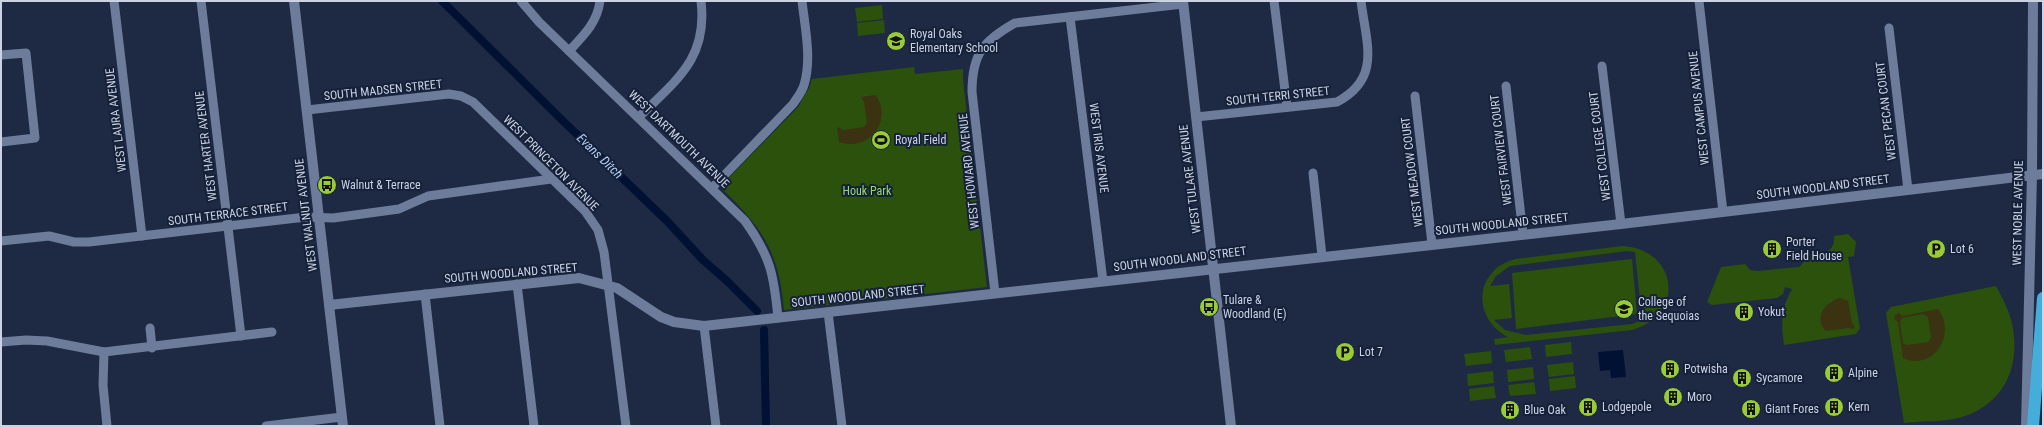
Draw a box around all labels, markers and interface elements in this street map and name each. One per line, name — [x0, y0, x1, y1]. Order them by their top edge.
place label: Royal Oaks Elementary School — [910, 27, 998, 55]
school or university icon: Royal Oaks Elementary School — [885, 30, 907, 52]
street label: WEST CAMPUS AVENUE — [1686, 50, 1712, 166]
street label: WEST PECAN COURT — [1873, 61, 1899, 161]
street label: WEST LAURA AVENUE — [103, 67, 129, 173]
street label: SOUTH MADSEN STREET — [323, 77, 443, 103]
street label: SOUTH TERRI STREET — [1225, 84, 1331, 108]
street label: WEST DARTMOUTH AVENUE — [626, 87, 732, 191]
street label: WEST HARTER AVENUE — [192, 90, 220, 202]
street label: WEST COLLEGE COURT — [1586, 90, 1614, 202]
street label: WEST FAIRVIEW COURT — [1487, 94, 1515, 206]
street label: WEST IRIS AVENUE — [1087, 102, 1111, 194]
street label: WEST PRINCETON AVENUE — [500, 112, 602, 214]
street label: WEST HOWARD AVENUE — [956, 113, 982, 229]
street label: WEST MEADOW COURT — [1398, 116, 1426, 228]
street label: WEST TULARE AVENUE — [1176, 124, 1204, 234]
sports icon: Royal Field — [870, 129, 892, 151]
water label: Evans Ditch — [574, 130, 626, 182]
place label: Royal Field — [895, 133, 946, 147]
street label: WEST WALNUT AVENUE — [292, 158, 320, 272]
street label: WEST NOBLE AVENUE — [2010, 160, 2026, 266]
street label: SOUTH WOODLAND STREET — [1756, 172, 1890, 202]
bus stop icon: Walnut & Terrace — [316, 174, 338, 196]
place label: Walnut & Terrace — [341, 178, 421, 192]
park label: Houk Park — [843, 184, 892, 198]
street label: SOUTH TERRACE STREET — [167, 200, 289, 228]
street label: SOUTH WOODLAND STREET — [1435, 210, 1569, 238]
place label: Porter Field House — [1786, 235, 1842, 263]
building icon: Porter Field House — [1761, 238, 1783, 260]
parking icon: Lot 6 — [1925, 238, 1947, 260]
place label: Lot 6 — [1950, 242, 1974, 256]
street label: SOUTH WOODLAND STREET — [1113, 244, 1247, 274]
street label: SOUTH WOODLAND STREET — [444, 260, 578, 286]
street label: SOUTH WOODLAND STREET — [791, 282, 925, 310]
place label: Tulare & Woodland (E) — [1223, 293, 1287, 321]
place label: College of the Sequoias — [1638, 295, 1699, 323]
bus stop icon: Tulare & Woodland (E) — [1198, 296, 1220, 318]
school or university icon: College of the Sequoias — [1613, 298, 1635, 320]
building icon: Yokut — [1733, 301, 1755, 323]
place label: Yokut — [1758, 305, 1785, 319]
parking icon: Lot 7 — [1334, 341, 1356, 363]
place label: Lot 7 — [1359, 345, 1383, 359]
building icon: Potwisha — [1659, 358, 1681, 380]
place label: Potwisha — [1684, 362, 1728, 376]
building icon: Alpine — [1823, 362, 1845, 384]
place label: Alpine — [1848, 366, 1878, 380]
building icon: Sycamore — [1731, 367, 1753, 389]
place label: Sycamore — [1756, 371, 1803, 385]
building icon: Moro — [1662, 386, 1684, 408]
place label: Moro — [1687, 390, 1712, 404]
building icon: Lodgepole — [1577, 396, 1599, 418]
building icon: Kern — [1823, 396, 1845, 418]
building icon: Giant Fores — [1740, 398, 1762, 420]
building icon: Blue Oak — [1499, 399, 1521, 421]
place label: Lodgepole — [1602, 400, 1652, 414]
place label: Kern — [1848, 400, 1870, 414]
place label: Giant Fores — [1765, 402, 1819, 416]
place label: Blue Oak — [1524, 403, 1566, 417]

